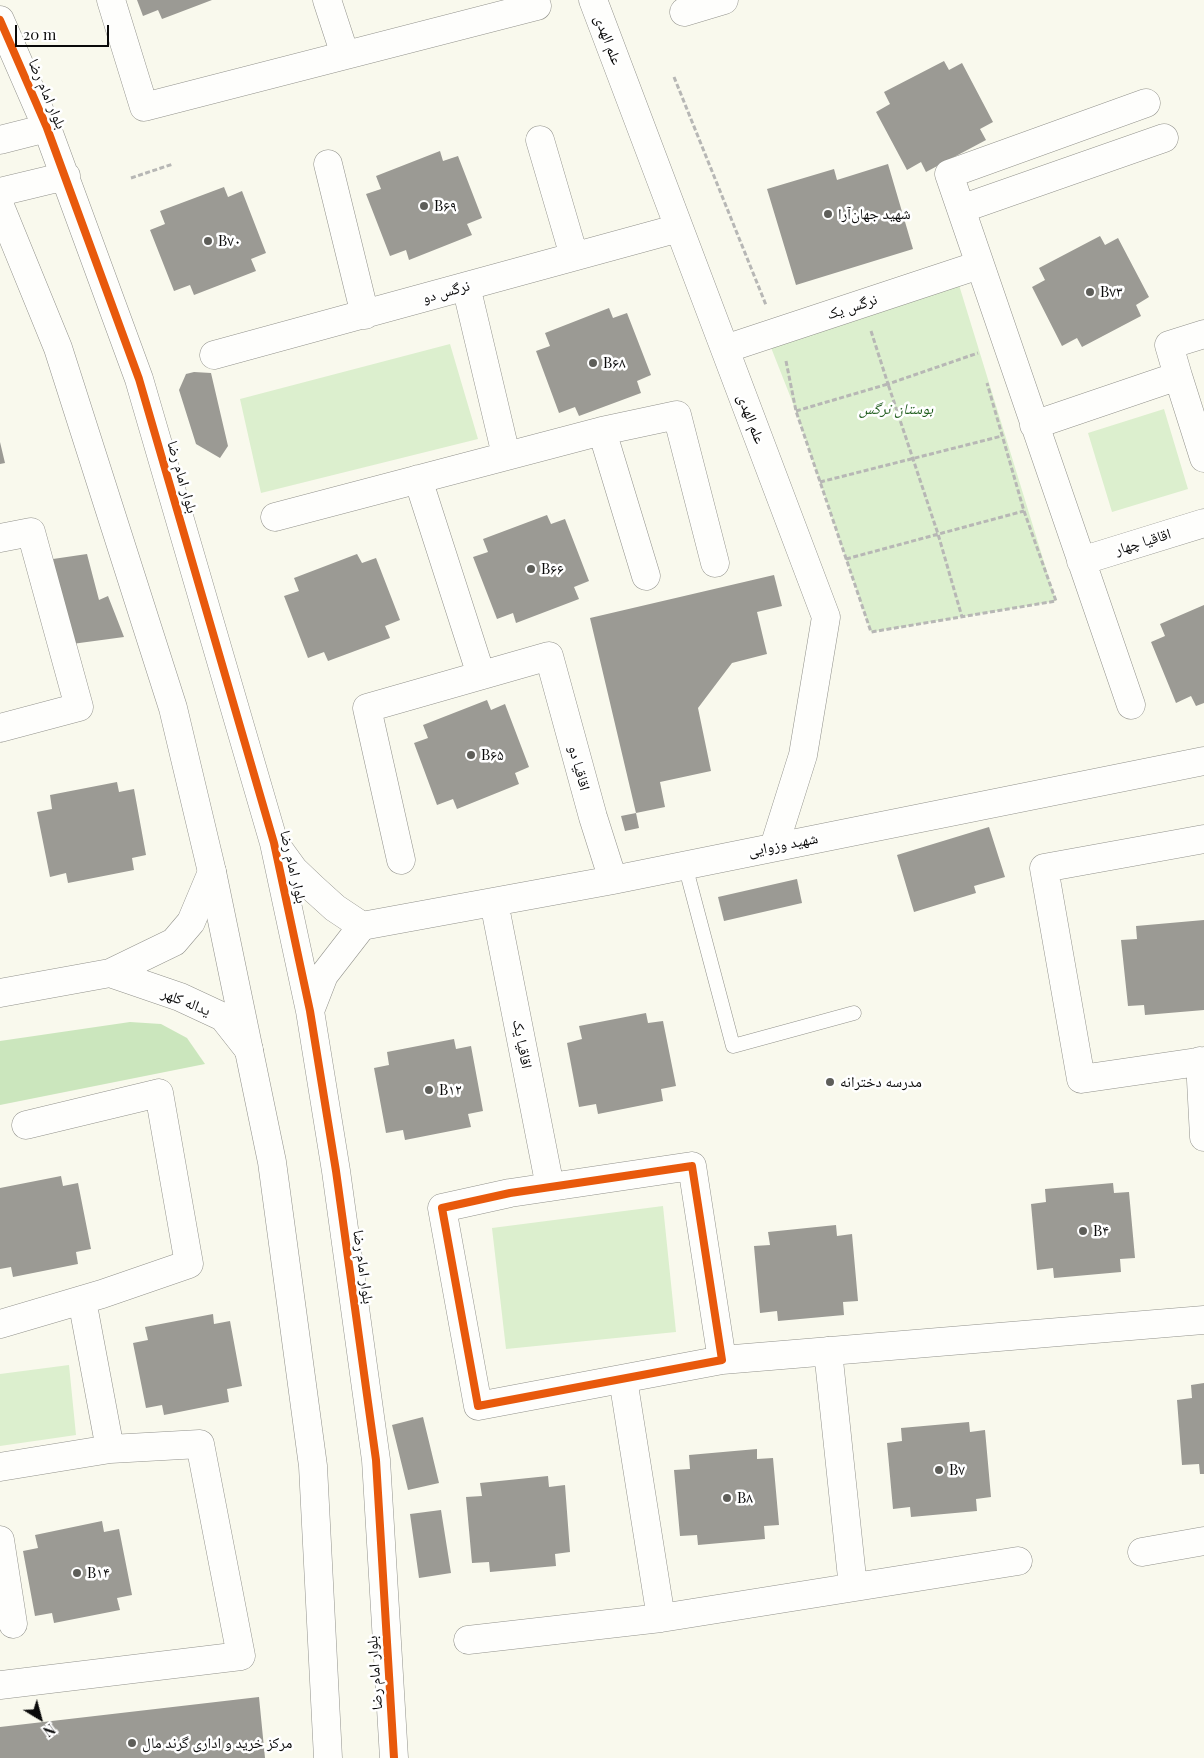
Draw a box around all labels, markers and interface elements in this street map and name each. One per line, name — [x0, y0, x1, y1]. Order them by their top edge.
street label: علم الهدی — [590, 13, 626, 67]
scale bar — [18, 15, 111, 47]
text: 20 m — [23, 24, 56, 44]
street label: بلوار امام رضا — [24, 56, 70, 132]
place label: B۶۹ — [434, 197, 457, 215]
marker: B۶۹ — [418, 200, 430, 212]
place label: شهید جهان‌آرا — [838, 205, 911, 223]
marker: شهید جهان‌آرا — [822, 208, 834, 220]
place label: B۷۰ — [218, 232, 241, 250]
marker: B۷۰ — [202, 235, 214, 247]
street label: نرگس دو — [420, 277, 472, 307]
place label: B۷۳ — [1100, 283, 1123, 301]
marker: B۷۳ — [1084, 286, 1096, 298]
street label: نرگس یک — [824, 290, 880, 324]
place label: B۶۸ — [603, 354, 626, 372]
marker: B۶۸ — [587, 357, 599, 369]
street label: علم الهدی — [733, 392, 769, 446]
park label: بوستان نرگس — [859, 400, 933, 418]
street label: بلوار امام رضا — [163, 439, 201, 515]
street label: اقاقیا چهار — [1113, 525, 1173, 559]
place label: B۶۶ — [541, 560, 564, 578]
marker: B۶۶ — [525, 563, 537, 575]
street label: اقاقیا دو — [564, 743, 594, 793]
place label: B۶۵ — [481, 746, 504, 764]
marker: B۶۵ — [465, 749, 477, 761]
street label: بلوار امام رضا — [276, 829, 310, 905]
street label: شهید وزوایی — [747, 829, 819, 861]
street label: یداله کلهر — [159, 984, 213, 1020]
street label: اقاقیا یک — [508, 1018, 536, 1070]
place label: مدرسه دخترانه — [840, 1073, 922, 1091]
marker: مدرسه دخترانه — [824, 1076, 836, 1088]
place label: B۱۲ — [439, 1081, 462, 1099]
marker: B۱۲ — [423, 1084, 435, 1096]
place label: B۴ — [1093, 1222, 1109, 1240]
marker: B۴ — [1077, 1225, 1089, 1237]
street label: بلوار امام رضا — [349, 1229, 377, 1305]
place label: B۷ — [949, 1461, 965, 1479]
marker: B۷ — [933, 1464, 945, 1476]
place label: B۸ — [737, 1489, 753, 1507]
marker: B۸ — [721, 1492, 733, 1504]
place label: B۱۴ — [87, 1564, 110, 1582]
marker: B۱۴ — [71, 1567, 83, 1579]
street label: بلوار امام رضا — [363, 1635, 387, 1711]
north arrow — [15, 1693, 65, 1743]
text: N — [40, 1720, 59, 1741]
place label: مرکز خرید و اداری گرند مال — [142, 1734, 292, 1752]
marker: مرکز خرید و اداری گرند مال — [126, 1737, 138, 1749]

